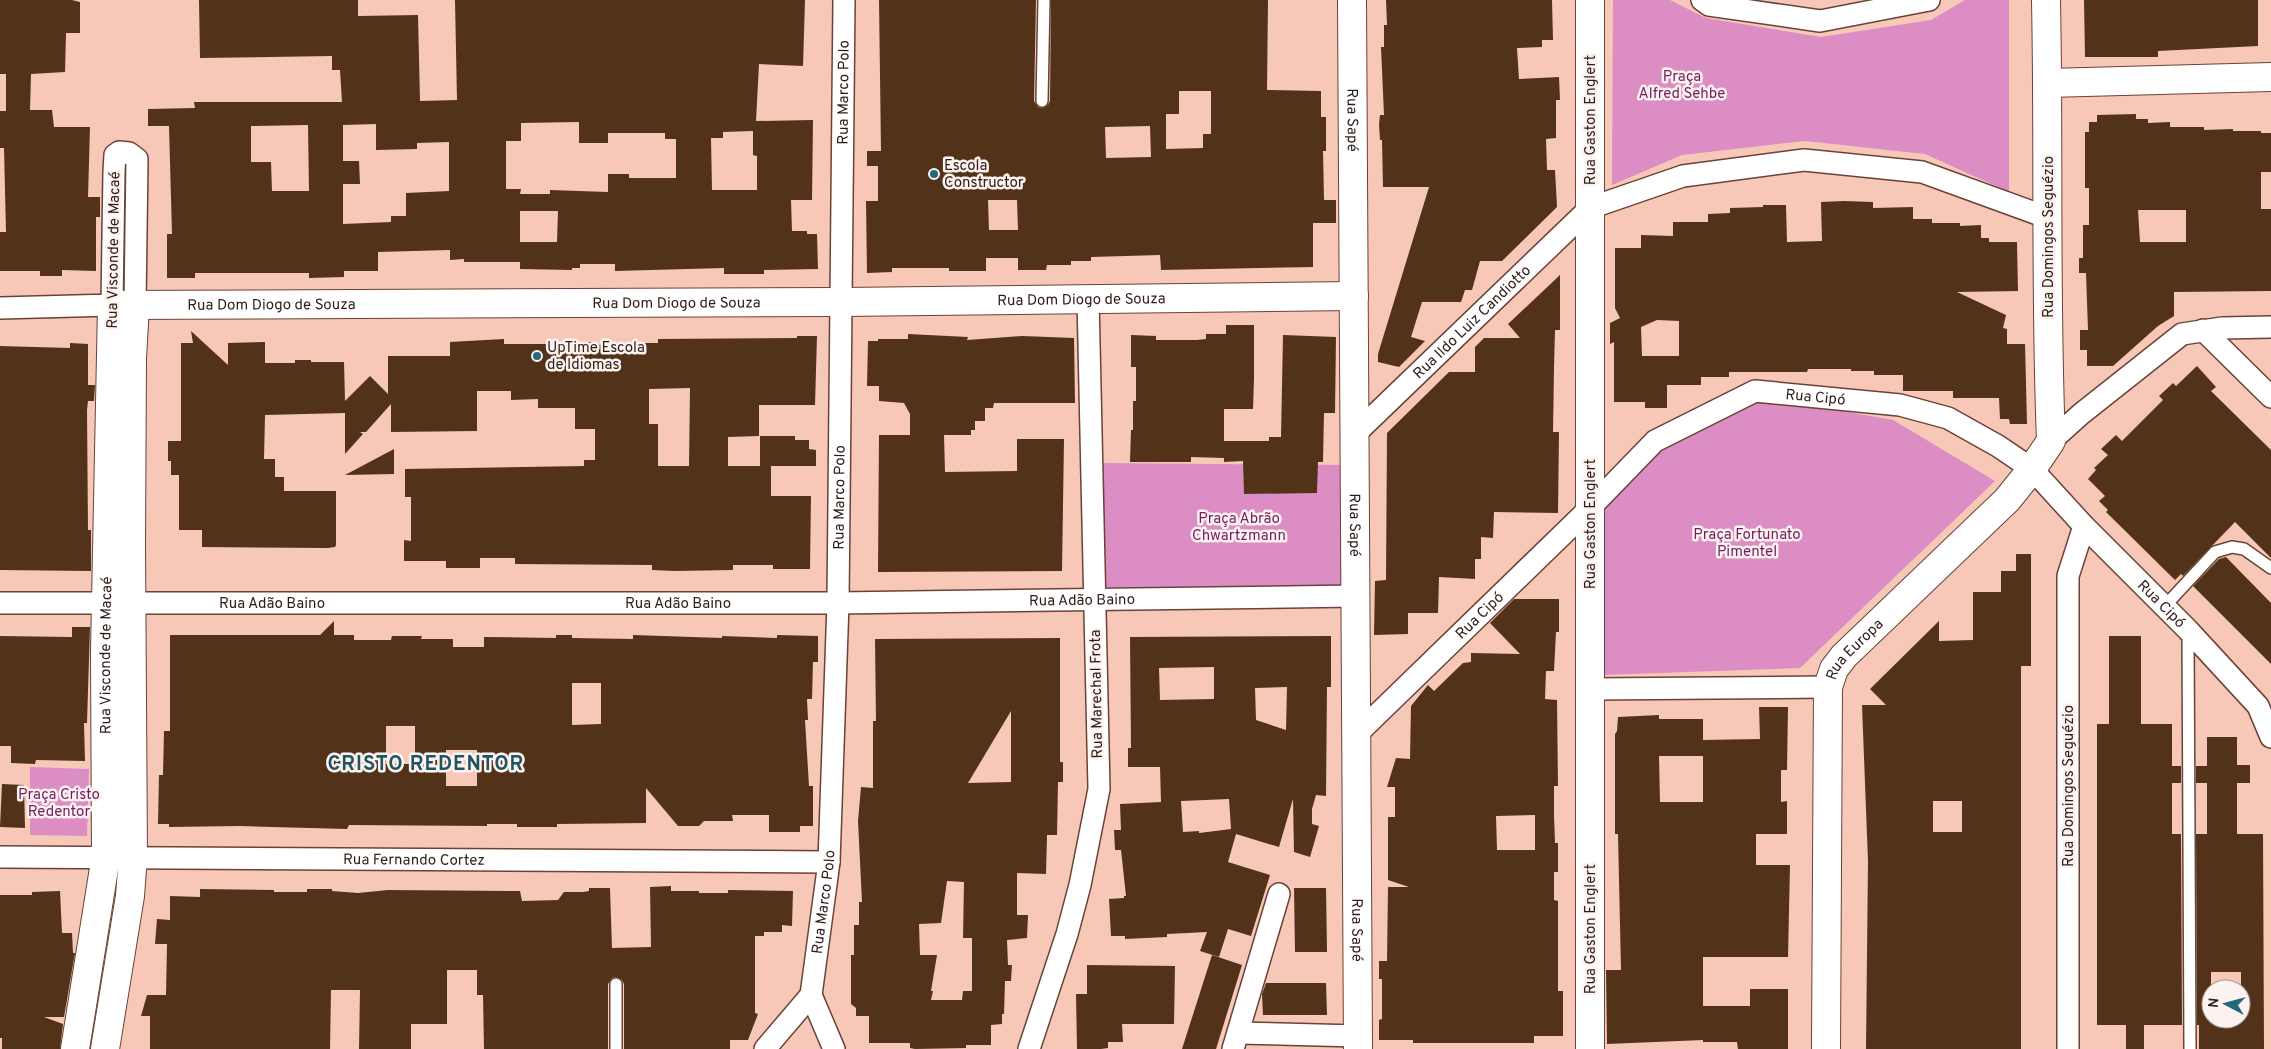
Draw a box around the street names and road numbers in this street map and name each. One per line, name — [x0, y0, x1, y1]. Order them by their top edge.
street label: Rua Marco Polo — [835, 40, 855, 145]
street label: Rua Gaston Englert — [1582, 55, 1601, 185]
street label: Rua Sapé — [1342, 88, 1361, 152]
street label: Rua Domingos Seguézio — [2040, 156, 2059, 318]
street label: Rua Visconde de Macaé — [104, 171, 125, 329]
street label: Rua Ildo Luiz Candiotto — [1410, 262, 1536, 384]
street label: Rua Dom Diogo de Souza — [997, 290, 1166, 311]
street label: Rua Dom Diogo de Souza — [592, 294, 761, 314]
street label: Rua Dom Diogo de Souza — [187, 296, 356, 316]
street label: Rua Cipó — [1784, 386, 1846, 411]
street label: Rua Marco Polo — [831, 445, 851, 550]
street label: Rua Gaston Englert — [1582, 459, 1601, 589]
street label: Rua Sapé — [1344, 493, 1363, 557]
street label: Rua Visconde de Macaé — [97, 577, 118, 734]
street label: Rua Cipó — [2133, 577, 2189, 633]
street label: Rua Cipó — [1452, 588, 1509, 644]
street label: Rua Adão Baino — [1029, 591, 1135, 611]
street label: Rua Adão Baino — [219, 595, 325, 614]
street label: Rua Adão Baino — [625, 595, 731, 614]
street label: Rua Europa — [1823, 615, 1888, 683]
street label: Rua Marechal Frota — [1087, 629, 1108, 759]
street label: Rua Domingos Seguézio — [2060, 705, 2079, 867]
street label: Rua Marco Polo — [809, 850, 840, 955]
street label: Rua Fernando Cortez — [343, 851, 485, 871]
street label: Rua Gaston Englert — [1582, 864, 1601, 994]
street label: Rua Sapé — [1346, 898, 1366, 962]

